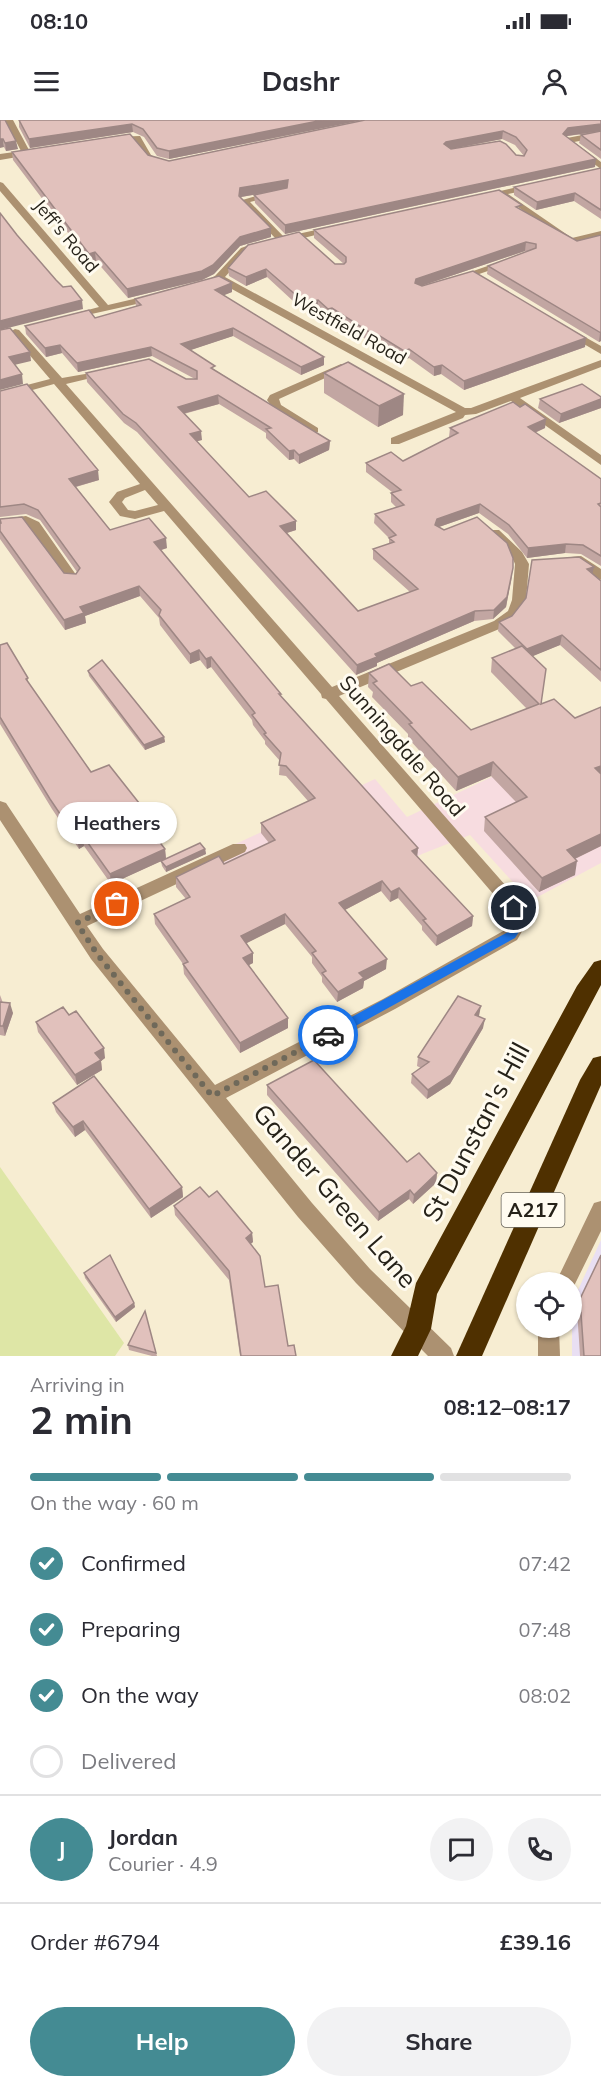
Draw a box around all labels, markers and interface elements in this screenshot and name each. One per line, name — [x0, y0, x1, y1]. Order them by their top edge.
text: 08:10 — [30, 7, 88, 35]
text: Dashr — [262, 64, 339, 98]
icon: menu — [30, 65, 63, 98]
icon: person — [538, 65, 571, 98]
street label: Jeff's Road — [29, 194, 104, 277]
street label: Westfield Road — [288, 287, 411, 370]
street label: Sunningdale Road — [334, 670, 471, 821]
callout: Heathers — [57, 802, 177, 844]
text: Heathers — [73, 810, 161, 835]
pin — [91, 878, 142, 929]
pin — [488, 882, 539, 933]
icon: bag — [100, 887, 133, 920]
icon: home — [497, 891, 530, 924]
courier — [298, 1005, 358, 1065]
icon: car — [312, 1019, 345, 1052]
street label: St Dunstan's Hill — [414, 1036, 537, 1227]
street label: Gander Green Lane — [246, 1097, 424, 1295]
road number: A217 — [502, 1193, 564, 1227]
map controls — [516, 1272, 582, 1338]
button: locate — [516, 1272, 582, 1338]
text: Arriving in — [30, 1372, 125, 1397]
text: 08:12–08:17 — [443, 1393, 571, 1421]
text: 2 min — [30, 1395, 133, 1444]
text: On the way · 60 m — [30, 1490, 199, 1515]
icon: check — [30, 1547, 63, 1580]
text: Confirmed — [81, 1549, 186, 1577]
text: 07:42 — [518, 1551, 571, 1576]
icon: check — [30, 1613, 63, 1646]
text: Preparing — [81, 1615, 181, 1643]
text: 07:48 — [518, 1617, 571, 1642]
icon: check — [30, 1679, 63, 1712]
text: On the way — [81, 1681, 199, 1709]
text: 08:02 — [518, 1683, 571, 1708]
text: Delivered — [81, 1747, 176, 1775]
button: chat — [430, 1818, 493, 1881]
button: phone — [508, 1818, 571, 1881]
text: Jordan — [108, 1823, 178, 1851]
text: J — [58, 1835, 65, 1863]
text: Courier · 4.9 — [108, 1851, 218, 1876]
text: Order #6794 — [30, 1928, 160, 1956]
text: £39.16 — [500, 1928, 571, 1956]
button: Help — [30, 2007, 295, 2076]
button: Share — [307, 2007, 571, 2076]

